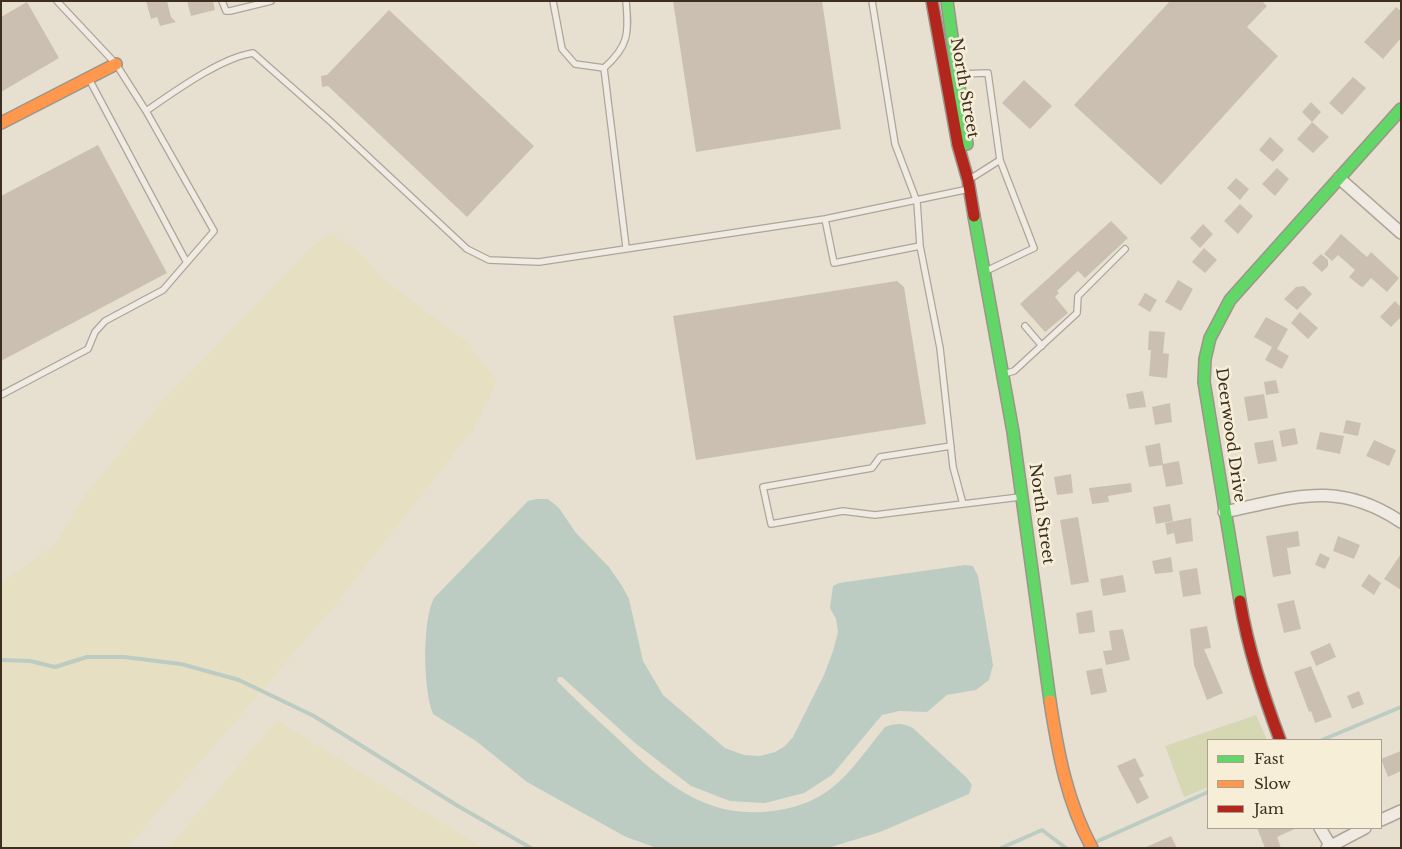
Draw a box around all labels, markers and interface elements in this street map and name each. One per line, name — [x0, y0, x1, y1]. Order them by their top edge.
street label: North Street — [946, 36, 982, 140]
street label: Deerwood Drive — [1211, 367, 1249, 503]
street label: North Street — [1024, 462, 1058, 566]
legend — [1207, 739, 1382, 829]
text: Fast — [1254, 749, 1284, 768]
text: Slow — [1254, 774, 1291, 793]
text: Jam — [1254, 799, 1284, 818]

